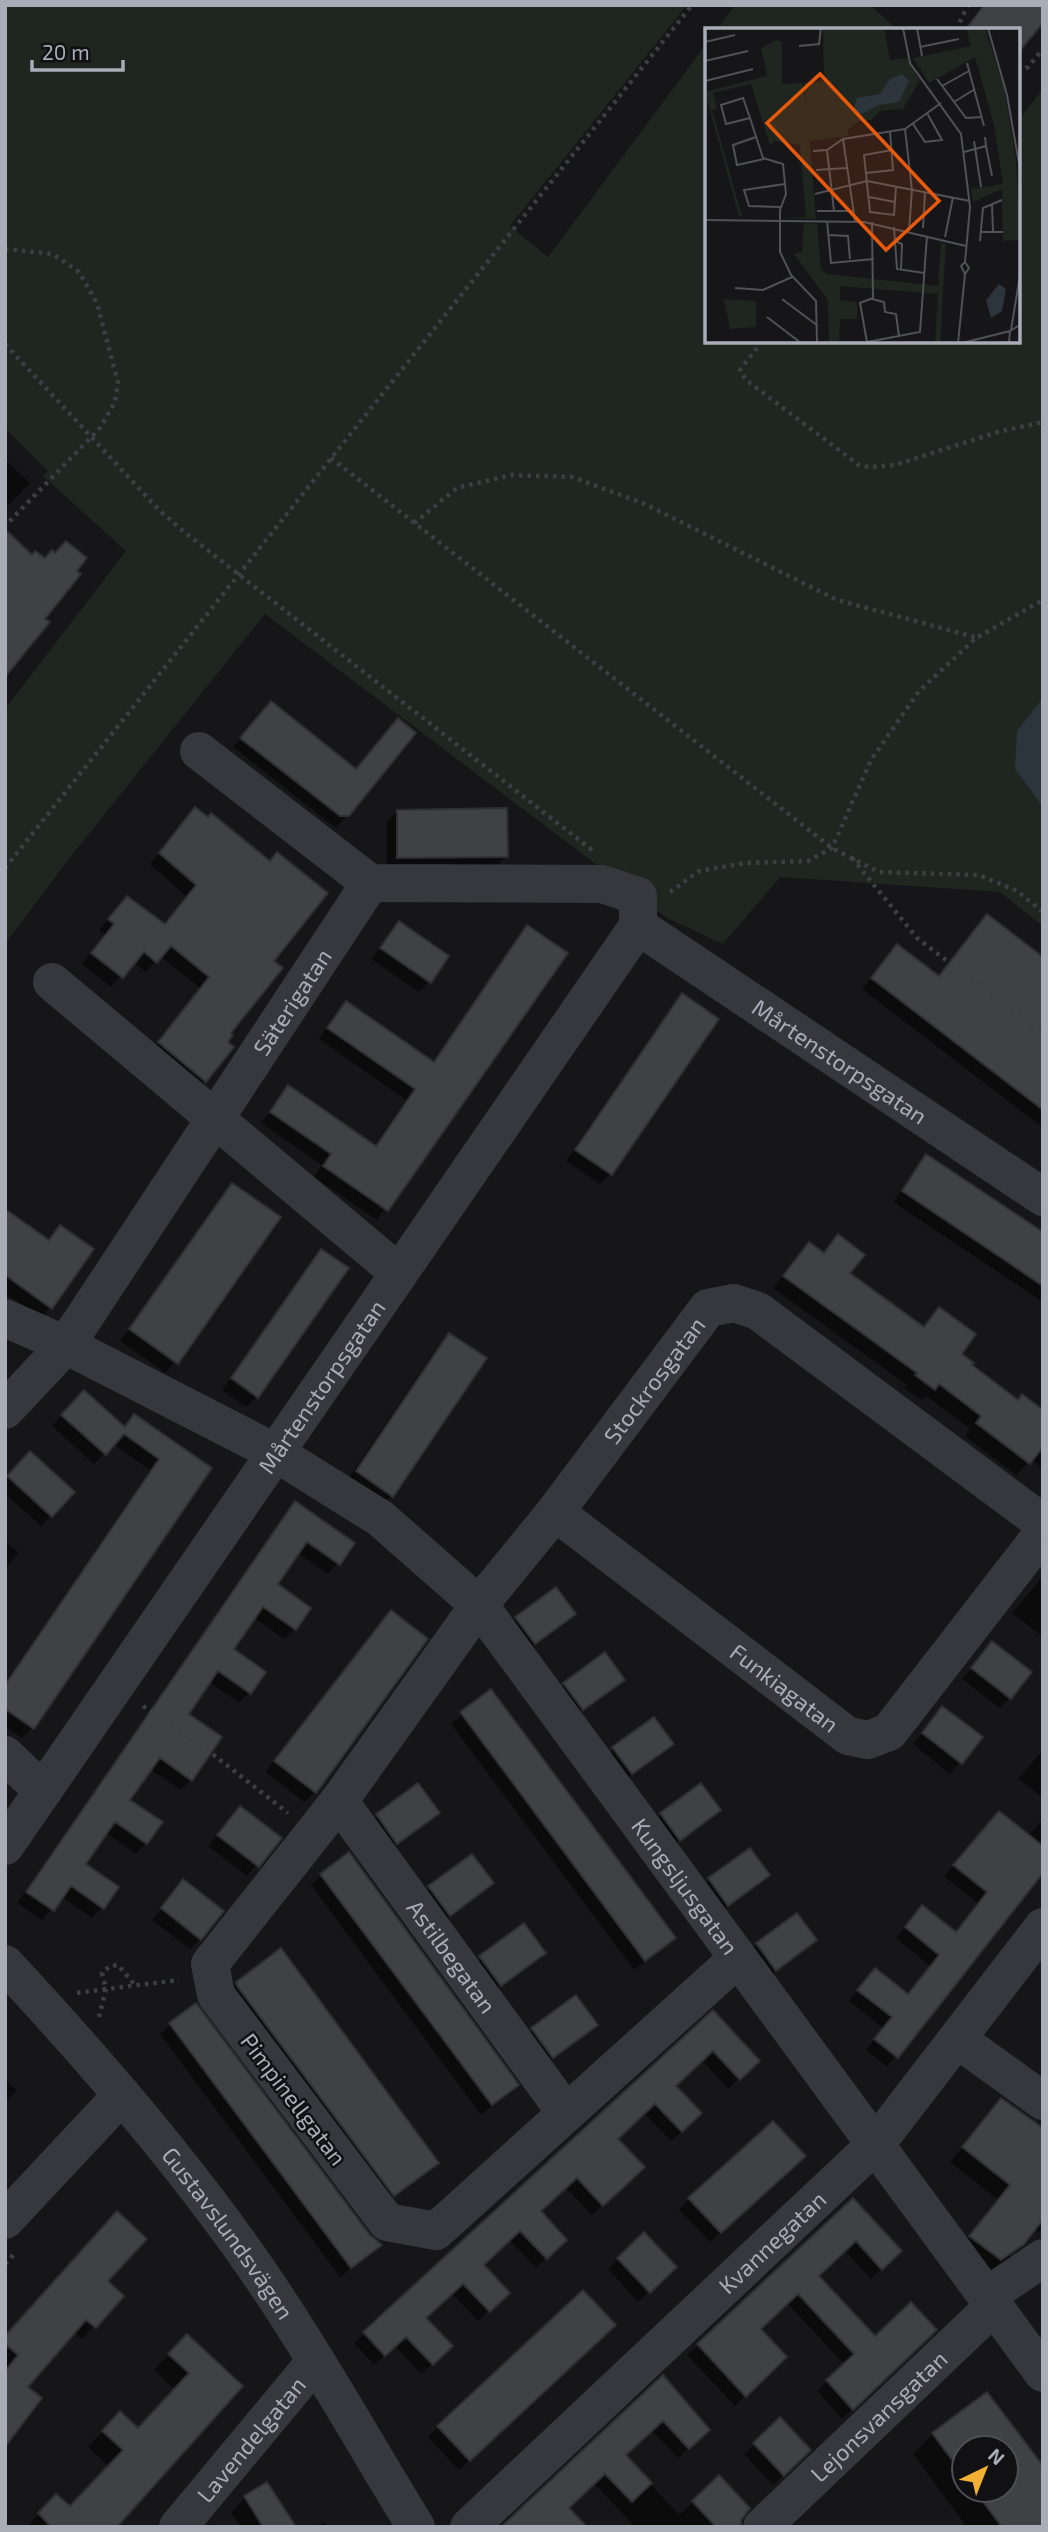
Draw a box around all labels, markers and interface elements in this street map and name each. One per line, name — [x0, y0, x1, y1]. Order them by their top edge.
scale bar — [32, 28, 122, 72]
inset map — [705, 28, 1020, 343]
text: 20 m — [42, 39, 90, 64]
street label: Säterigatan — [247, 943, 337, 1060]
street label: Mårtenstorpsgatan — [747, 993, 933, 1130]
street label: Mårtenstorpsgatan — [252, 1294, 391, 1478]
street label: Stockrosgatan — [597, 1311, 711, 1449]
street label: Funkiagatan — [725, 1637, 844, 1738]
street label: Kungsljusgatan — [626, 1812, 745, 1960]
street label: Astilbegatan — [402, 1894, 502, 2018]
street label: Pimpinellgatan — [235, 2028, 353, 2170]
street label: Gustavslundsvägen — [157, 2141, 300, 2324]
street label: Kvannegatan — [712, 2185, 831, 2299]
street label: Lejonsvansgatan — [805, 2344, 953, 2487]
street label: Lavendelgatan — [191, 2371, 311, 2508]
north arrow — [950, 2434, 1020, 2504]
text: N — [984, 2443, 1010, 2469]

